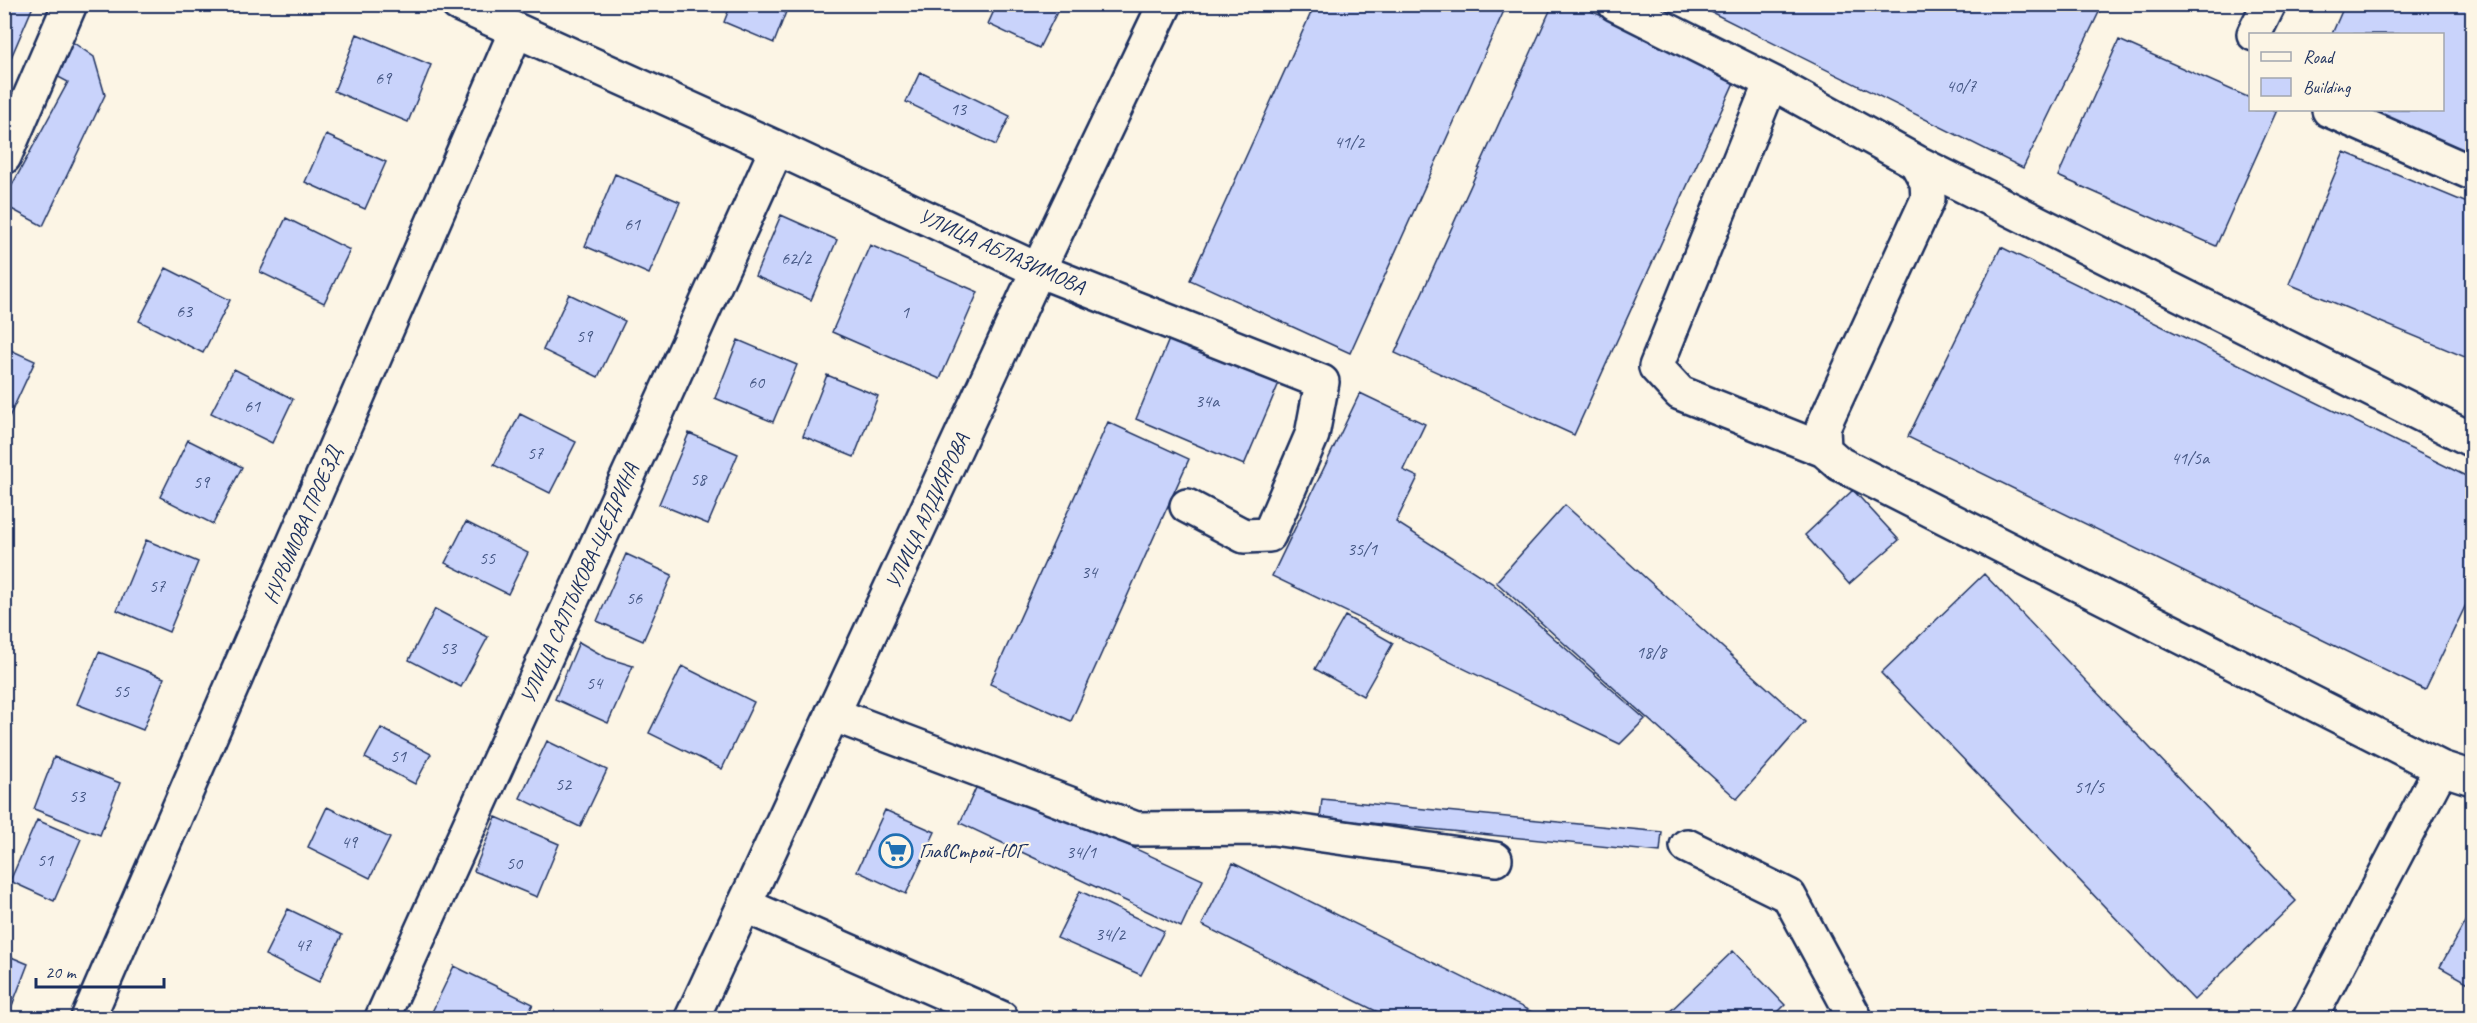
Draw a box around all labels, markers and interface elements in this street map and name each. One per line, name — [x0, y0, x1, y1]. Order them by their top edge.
legend — [2249, 33, 2444, 111]
text: Road — [2303, 46, 2336, 68]
house number: 69 — [375, 67, 393, 89]
house number: 40/7 — [1946, 75, 1977, 97]
text: Building — [2303, 76, 2352, 98]
house number: 13 — [950, 98, 968, 120]
house number: 41/2 — [1334, 131, 1366, 153]
street label: УЛИЦА АБЛАЗИМОВА — [915, 203, 1090, 300]
house number: 61 — [624, 213, 641, 235]
house number: 62/2 — [781, 247, 813, 269]
house number: 63 — [176, 300, 194, 322]
house number: 1 — [901, 301, 910, 323]
house number: 59 — [576, 325, 594, 347]
house number: 60 — [748, 371, 766, 393]
house number: 34а — [1195, 390, 1220, 412]
house number: 61 — [244, 395, 261, 417]
street label: УЛИЦА АЛДИЯРОВА — [880, 429, 975, 593]
street label: НУРЫМОВА ПРОЕЗД — [257, 441, 347, 608]
house number: 57 — [527, 442, 544, 464]
house number: 41/5а — [2171, 447, 2210, 469]
street label: УЛИЦА САЛТЫКОВА-ЩЕДРИНА — [514, 458, 644, 707]
house number: 58 — [690, 468, 708, 490]
house number: 59 — [193, 471, 211, 493]
house number: 35/1 — [1347, 538, 1378, 560]
house number: 55 — [479, 547, 496, 569]
house number: 34 — [1081, 561, 1099, 583]
house number: 57 — [149, 575, 166, 597]
house number: 56 — [626, 587, 643, 609]
house number: 53 — [440, 637, 458, 659]
house number: 18/8 — [1636, 641, 1668, 663]
house number: 54 — [586, 672, 604, 694]
house number: 55 — [113, 680, 130, 702]
house number: 51 — [390, 745, 407, 767]
house number: 52 — [555, 773, 573, 795]
house number: 51/5 — [2074, 776, 2105, 798]
house number: 53 — [69, 785, 87, 807]
house number: 49 — [341, 831, 359, 853]
supermarket icon: ГлавСтрой-ЮГ — [878, 833, 914, 869]
place label: ГлавСтрой-ЮГ — [919, 838, 1029, 864]
house number: 34/1 — [1066, 841, 1097, 863]
house number: 51 — [37, 849, 54, 871]
house number: 50 — [506, 852, 524, 874]
house number: 34/2 — [1095, 923, 1127, 945]
house number: 47 — [295, 934, 312, 956]
scale bar — [36, 951, 164, 989]
text: 20 m — [45, 961, 78, 983]

